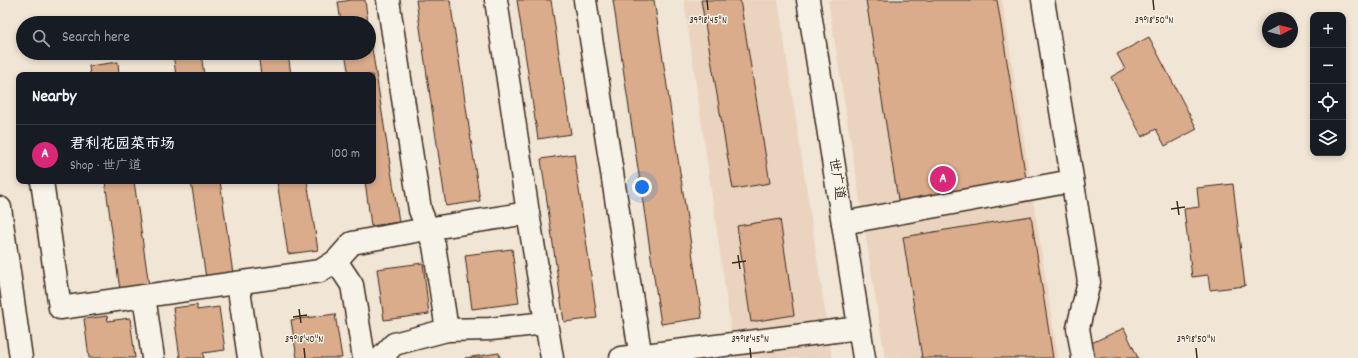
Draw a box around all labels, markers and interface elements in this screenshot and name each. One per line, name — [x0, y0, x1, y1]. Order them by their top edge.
north arrow — [1262, 12, 1298, 48]
map controls — [1310, 12, 1346, 156]
button: + — [1310, 12, 1346, 48]
text: 39°18'45"N — [689, 14, 727, 28]
text: 39°18'50"N — [1135, 14, 1174, 28]
search box — [16, 16, 376, 60]
icon: search — [30, 27, 52, 49]
text: Search here — [62, 27, 130, 49]
button: − — [1310, 48, 1346, 84]
button: locate — [1310, 84, 1346, 120]
text: Nearby — [32, 86, 76, 110]
button: layers — [1310, 120, 1346, 156]
text: 君利花园菜市场 — [70, 134, 175, 156]
text: A — [41, 145, 49, 164]
text: 100 m — [331, 145, 360, 164]
text: Shop · 世广道 — [70, 157, 141, 176]
street label: 世广道 — [823, 157, 849, 201]
pin: A — [930, 164, 956, 194]
your location — [632, 177, 652, 197]
text: 39°18'40"N — [285, 333, 323, 347]
text: 39°18'45"N — [731, 333, 769, 347]
text: 39°18'50"N — [1177, 333, 1216, 347]

